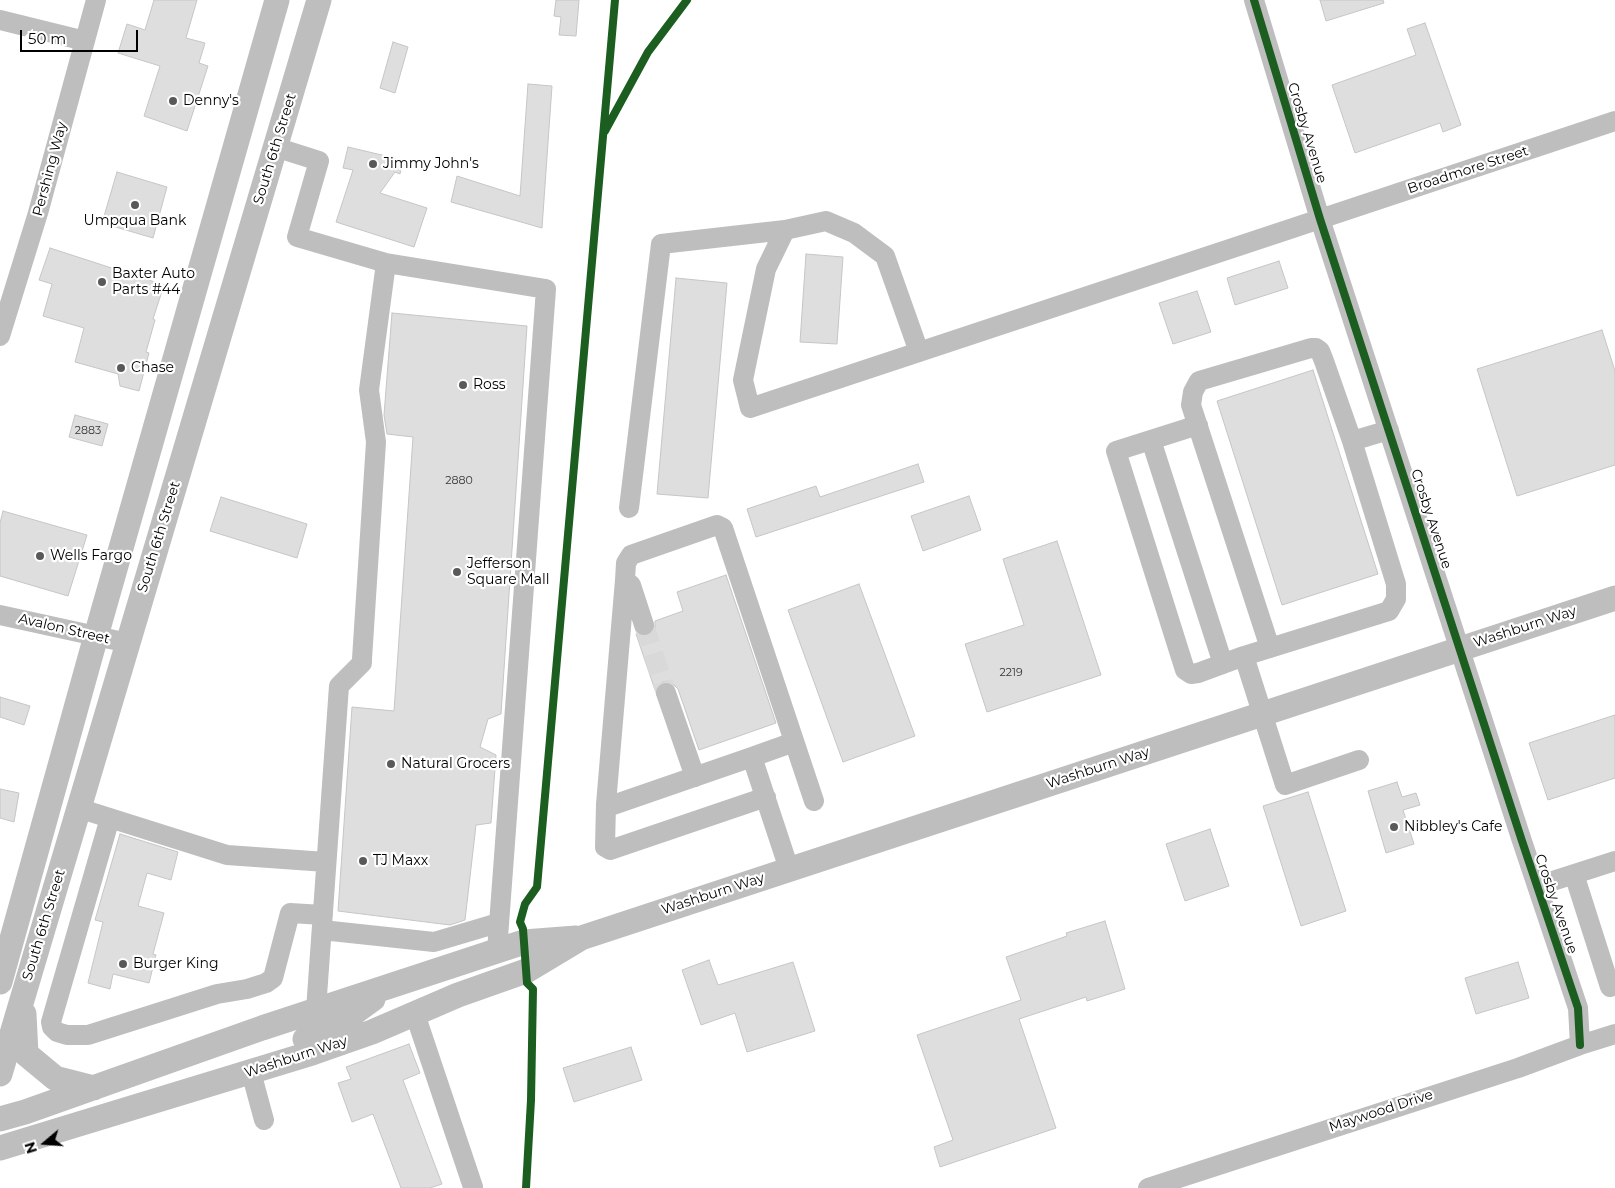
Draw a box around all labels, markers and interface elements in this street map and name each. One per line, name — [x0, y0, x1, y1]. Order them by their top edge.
scale bar — [22, 20, 140, 52]
text: 50 m — [28, 29, 66, 48]
street label: Crosby Avenue — [1284, 81, 1330, 185]
street label: South 6th Street — [250, 91, 300, 207]
place label: Denny's — [183, 93, 239, 109]
marker: Denny's — [167, 95, 179, 107]
street label: Pershing Way — [29, 120, 71, 218]
street label: Broadmore Street — [1405, 143, 1531, 197]
place label: Jimmy John's — [383, 156, 479, 172]
marker: Jimmy John's — [367, 158, 379, 170]
marker: Umpqua Bank — [129, 199, 141, 211]
place label: Umpqua Bank — [84, 213, 186, 229]
place label: Baxter Auto Parts #44 — [112, 266, 195, 298]
marker: Baxter Auto Parts #44 — [96, 276, 108, 288]
place label: Chase — [131, 360, 174, 376]
marker: Chase — [115, 362, 127, 374]
place label: Ross — [473, 377, 506, 393]
marker: Ross — [457, 379, 469, 391]
house number: 2883 — [75, 424, 101, 438]
street label: Crosby Avenue — [1407, 467, 1455, 571]
house number: 2880 — [445, 474, 473, 488]
street label: South 6th Street — [134, 479, 184, 595]
place label: Wells Fargo — [50, 548, 132, 564]
marker: Wells Fargo — [34, 550, 46, 562]
place label: Jefferson Square Mall — [467, 556, 549, 588]
marker: Jefferson Square Mall — [451, 566, 463, 578]
street label: Washburn Way — [1471, 602, 1579, 652]
street label: Avalon Street — [17, 610, 111, 648]
house number: 2219 — [999, 666, 1023, 680]
street label: Washburn Way — [1044, 743, 1152, 793]
place label: Natural Grocers — [401, 756, 510, 772]
marker: Natural Grocers — [385, 758, 397, 770]
place label: Nibbley's Cafe — [1404, 819, 1502, 835]
marker: Nibbley's Cafe — [1388, 821, 1400, 833]
street label: Crosby Avenue — [1531, 852, 1581, 956]
place label: TJ Maxx — [373, 853, 428, 869]
marker: TJ Maxx — [357, 855, 369, 867]
street label: South 6th Street — [19, 867, 69, 983]
street label: Washburn Way — [659, 869, 767, 919]
place label: Burger King — [133, 956, 219, 972]
marker: Burger King — [117, 958, 129, 970]
street label: Washburn Way — [242, 1032, 350, 1082]
street label: Maywood Drive — [1327, 1086, 1435, 1136]
north arrow — [20, 1118, 70, 1168]
text: N — [20, 1139, 41, 1156]

